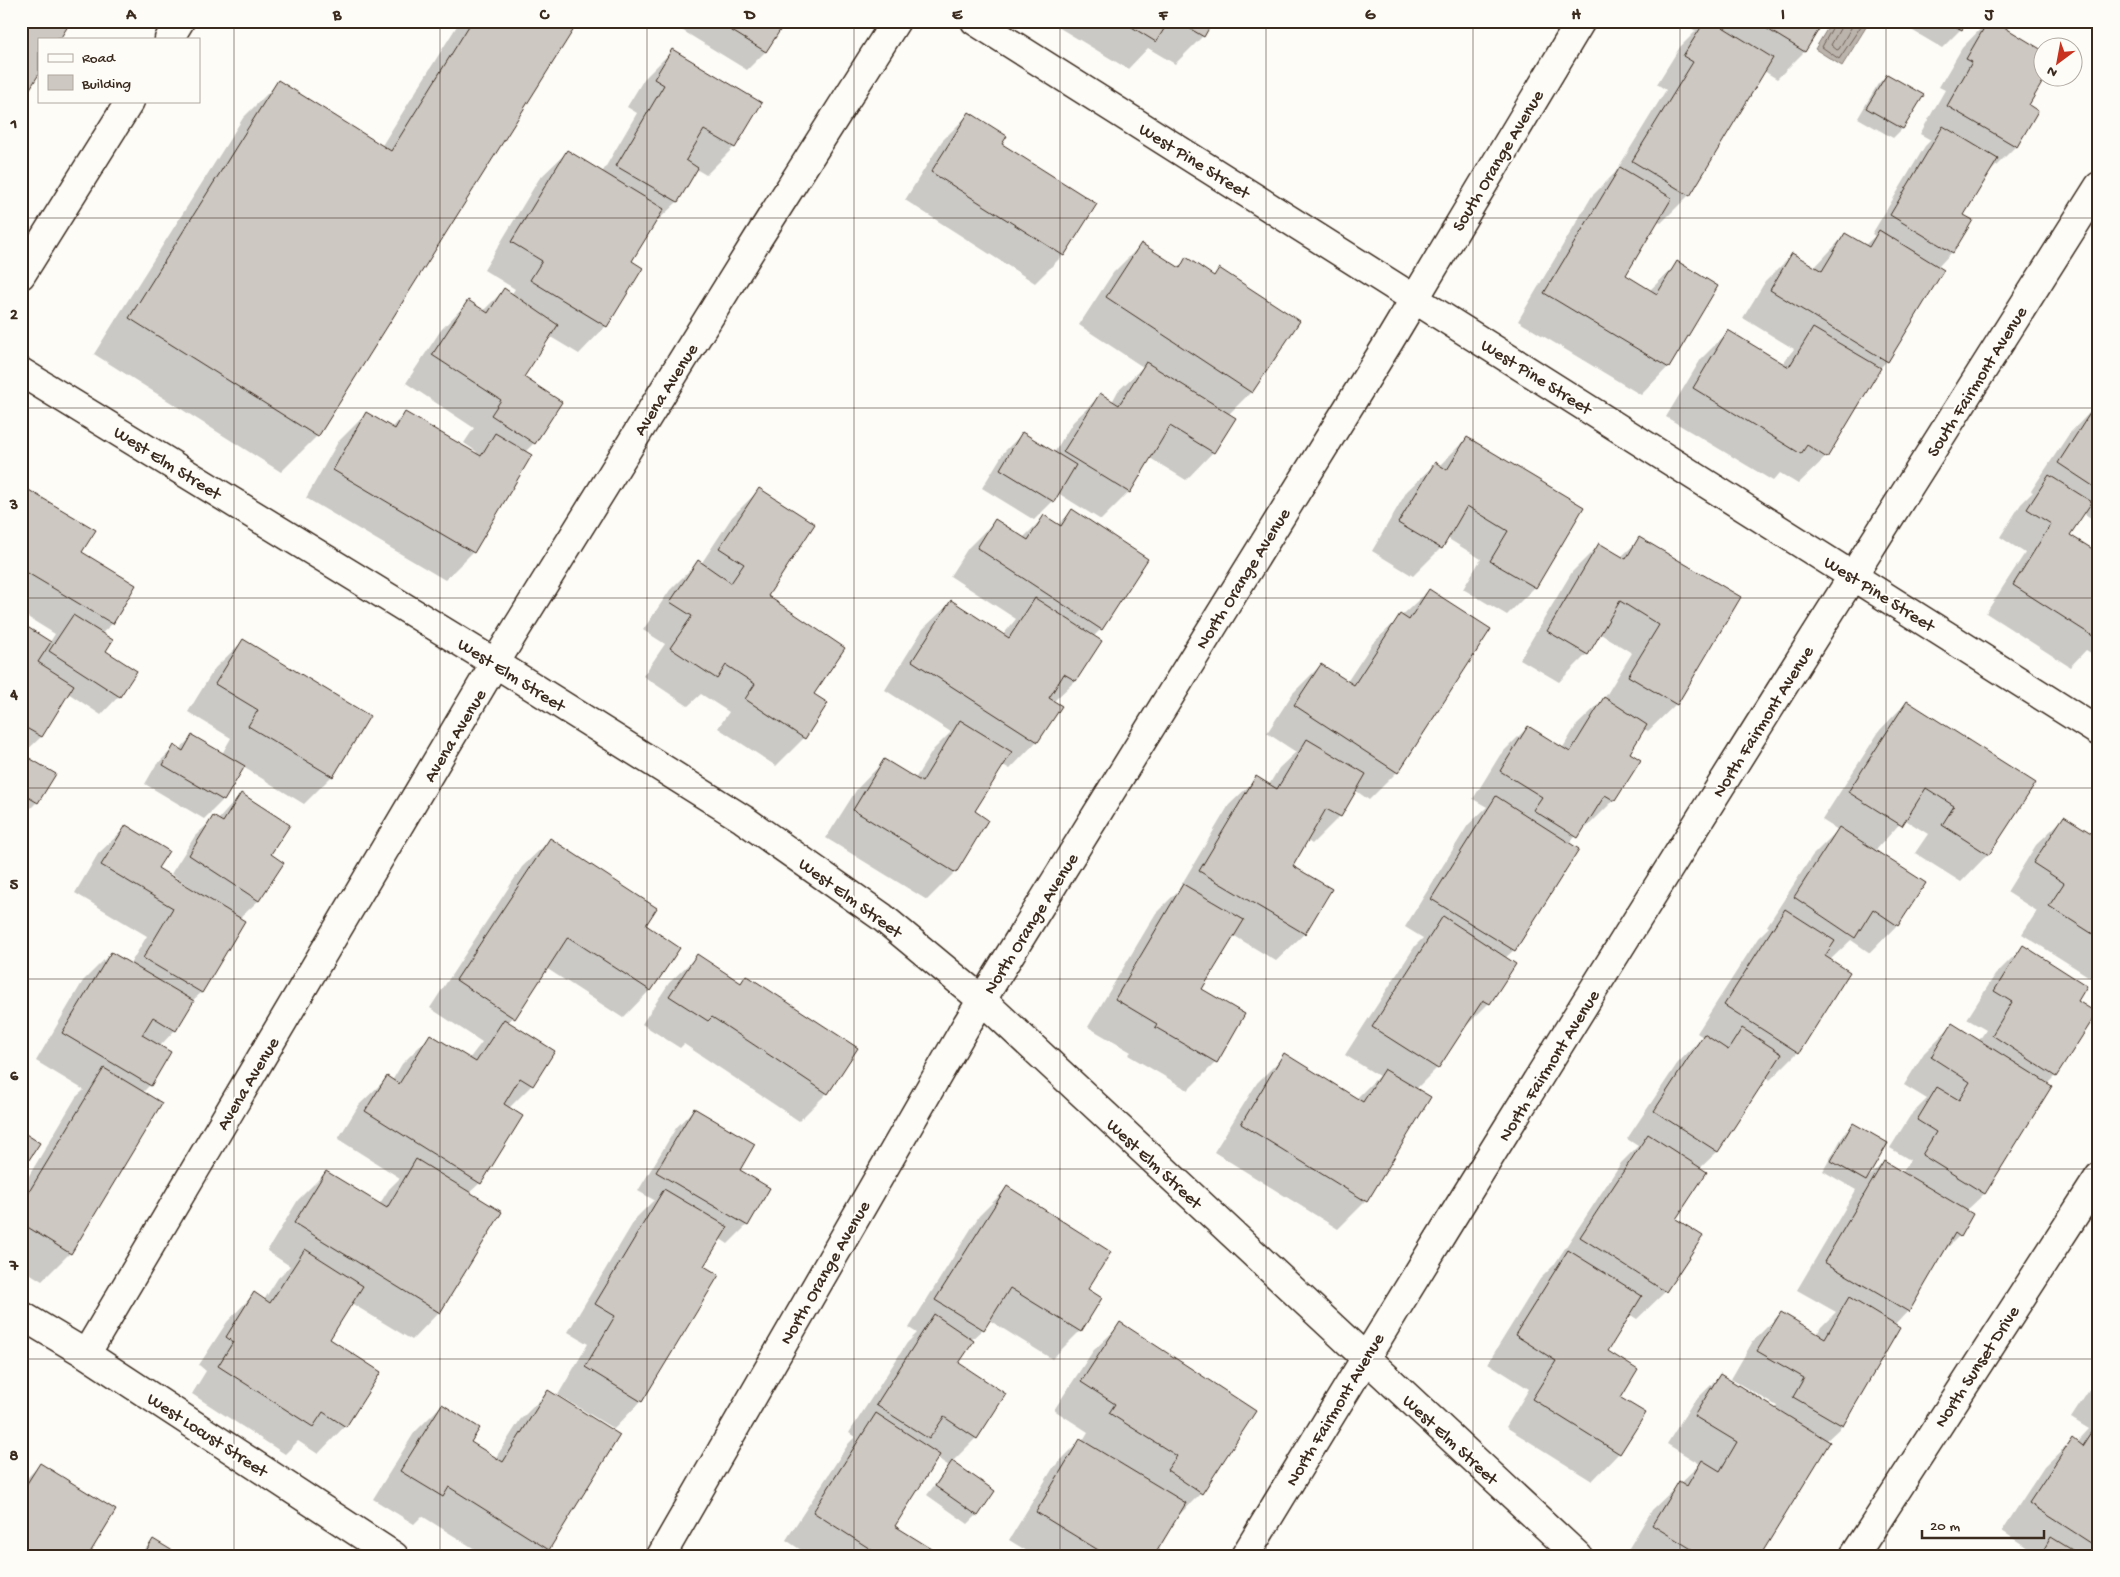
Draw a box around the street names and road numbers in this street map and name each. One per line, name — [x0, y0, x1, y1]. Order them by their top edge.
street label: South Orange Avenue — [1449, 86, 1550, 236]
street label: West Pine Street — [1134, 120, 1254, 205]
street label: South Fairmont Avenue — [1923, 303, 2033, 461]
street label: West Pine Street — [1476, 336, 1596, 421]
street label: Avena Avenue — [630, 340, 704, 440]
street label: West Elm Street — [109, 423, 226, 507]
street label: North Orange Avenue — [1192, 504, 1296, 654]
street label: West Pine Street — [1819, 553, 1939, 638]
street label: West Elm Street — [453, 635, 570, 719]
street label: North Fairmont Avenue — [1709, 642, 1820, 802]
street label: Avena Avenue — [420, 685, 492, 787]
street label: North Orange Avenue — [980, 849, 1084, 999]
street label: West Elm Street — [794, 854, 907, 945]
street label: North Fairmont Avenue — [1495, 986, 1606, 1146]
street label: Avena Avenue — [213, 1033, 285, 1135]
street label: West Elm Street — [1101, 1115, 1207, 1216]
street label: North Orange Avenue — [776, 1197, 876, 1349]
street label: North Sunset Drive — [1931, 1302, 2026, 1432]
street label: North Fairmont Avenue — [1282, 1329, 1390, 1491]
street label: West Locust Street — [142, 1389, 272, 1484]
street label: West Elm Street — [1397, 1391, 1503, 1492]

